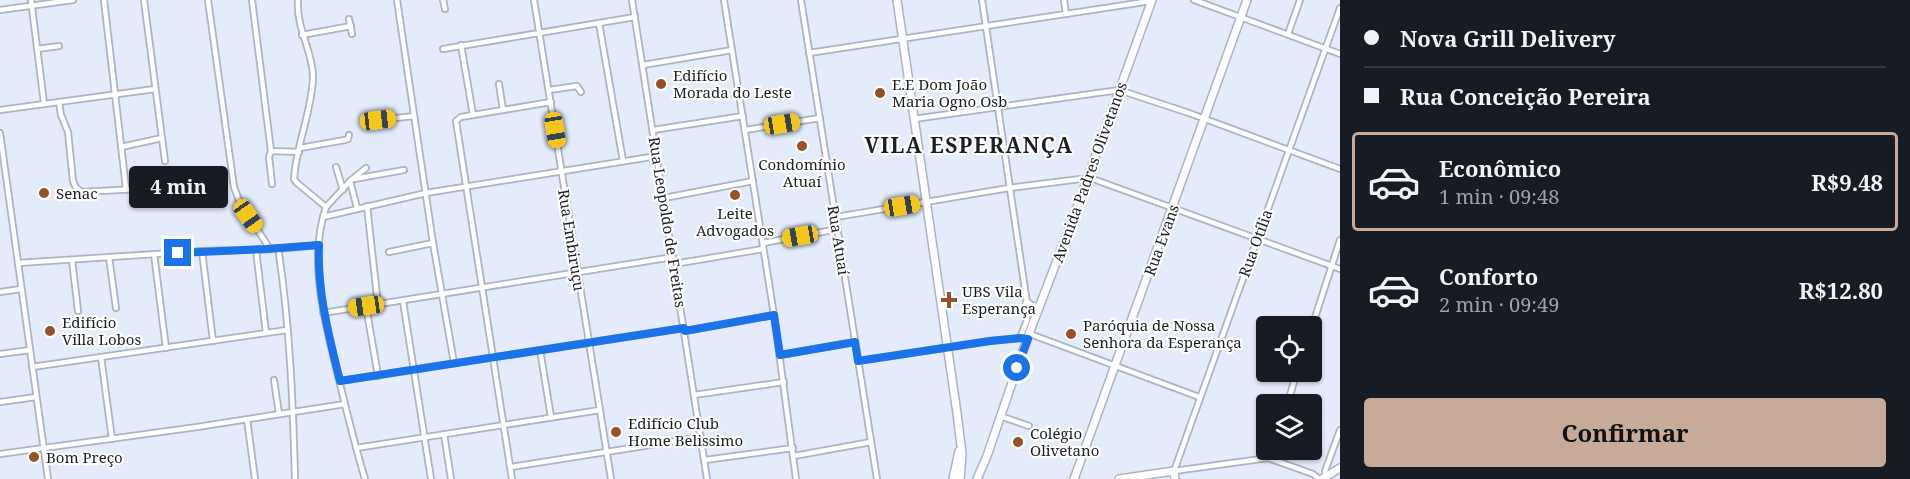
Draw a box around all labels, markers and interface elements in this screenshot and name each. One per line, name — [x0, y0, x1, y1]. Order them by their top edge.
text: Nova Grill Delivery — [1400, 23, 1616, 53]
place label: Edifício Morada do Leste — [673, 65, 792, 102]
place label: E.E Dom João Maria Ogno Osb — [892, 74, 1007, 111]
marker: Edifício Morada do Leste — [654, 77, 668, 91]
street label: Avenida Padres Olivetanos — [1047, 79, 1131, 265]
text: Rua Conceição Pereira — [1400, 81, 1651, 111]
marker: E.E Dom João Maria Ogno Osb — [873, 86, 887, 100]
car — [359, 109, 397, 131]
car — [543, 111, 567, 149]
car — [763, 112, 801, 136]
district label: VILA ESPERANÇA — [864, 131, 1074, 159]
street label: Rua Leopoldo de Freitas — [645, 135, 691, 309]
marker: Condomínio Atuaí — [795, 139, 809, 153]
text: Econômico — [1439, 153, 1561, 183]
place label: Condomínio Atuaí — [758, 154, 846, 191]
icon: car — [1367, 155, 1421, 209]
callout: 4 min — [128, 166, 228, 208]
text: R$9.48 — [1811, 167, 1883, 197]
text: 4 min — [150, 173, 207, 200]
place label: Senac — [56, 183, 98, 203]
text: 1 min · 09:48 — [1439, 183, 1559, 210]
marker: Senac — [37, 186, 51, 200]
street label: Rua Embiruçu — [554, 188, 590, 293]
marker: Leite Advogados — [728, 188, 742, 202]
car — [883, 194, 921, 218]
car — [230, 196, 266, 236]
street label: Rua Evans — [1139, 201, 1183, 278]
place label: Leite Advogados — [696, 203, 774, 240]
street label: Rua Atuaí — [824, 204, 854, 276]
street label: Rua Otília — [1233, 206, 1277, 280]
car — [781, 224, 819, 248]
route end — [164, 239, 191, 266]
text: Conforto — [1439, 261, 1538, 291]
icon: car — [1367, 263, 1421, 317]
text: R$12.80 — [1799, 275, 1883, 305]
place label: UBS Vila Esperança — [962, 281, 1036, 318]
marker: UBS Vila Esperança — [940, 291, 958, 309]
text: 2 min · 09:49 — [1439, 291, 1559, 318]
car — [347, 295, 385, 317]
place label: Edifício Villa Lobos — [62, 312, 141, 349]
place label: Paróquia de Nossa Senhora da Esperança — [1083, 315, 1242, 352]
map controls — [1256, 316, 1322, 460]
button: locate — [1256, 316, 1322, 382]
marker: Edifício Villa Lobos — [43, 324, 57, 338]
marker: Paróquia de Nossa Senhora da Esperança — [1064, 327, 1078, 341]
route start — [1003, 354, 1030, 381]
button: layers — [1256, 394, 1322, 460]
button: Confirmar — [1364, 398, 1886, 467]
place label: Edifício Club Home Belissimo — [628, 413, 743, 450]
place label: Colégio Olivetano — [1030, 423, 1099, 460]
marker: Edifício Club Home Belissimo — [609, 425, 623, 439]
marker: Colégio Olivetano — [1011, 435, 1025, 449]
place label: Bom Preço — [46, 447, 123, 467]
marker: Bom Preço — [27, 450, 41, 464]

